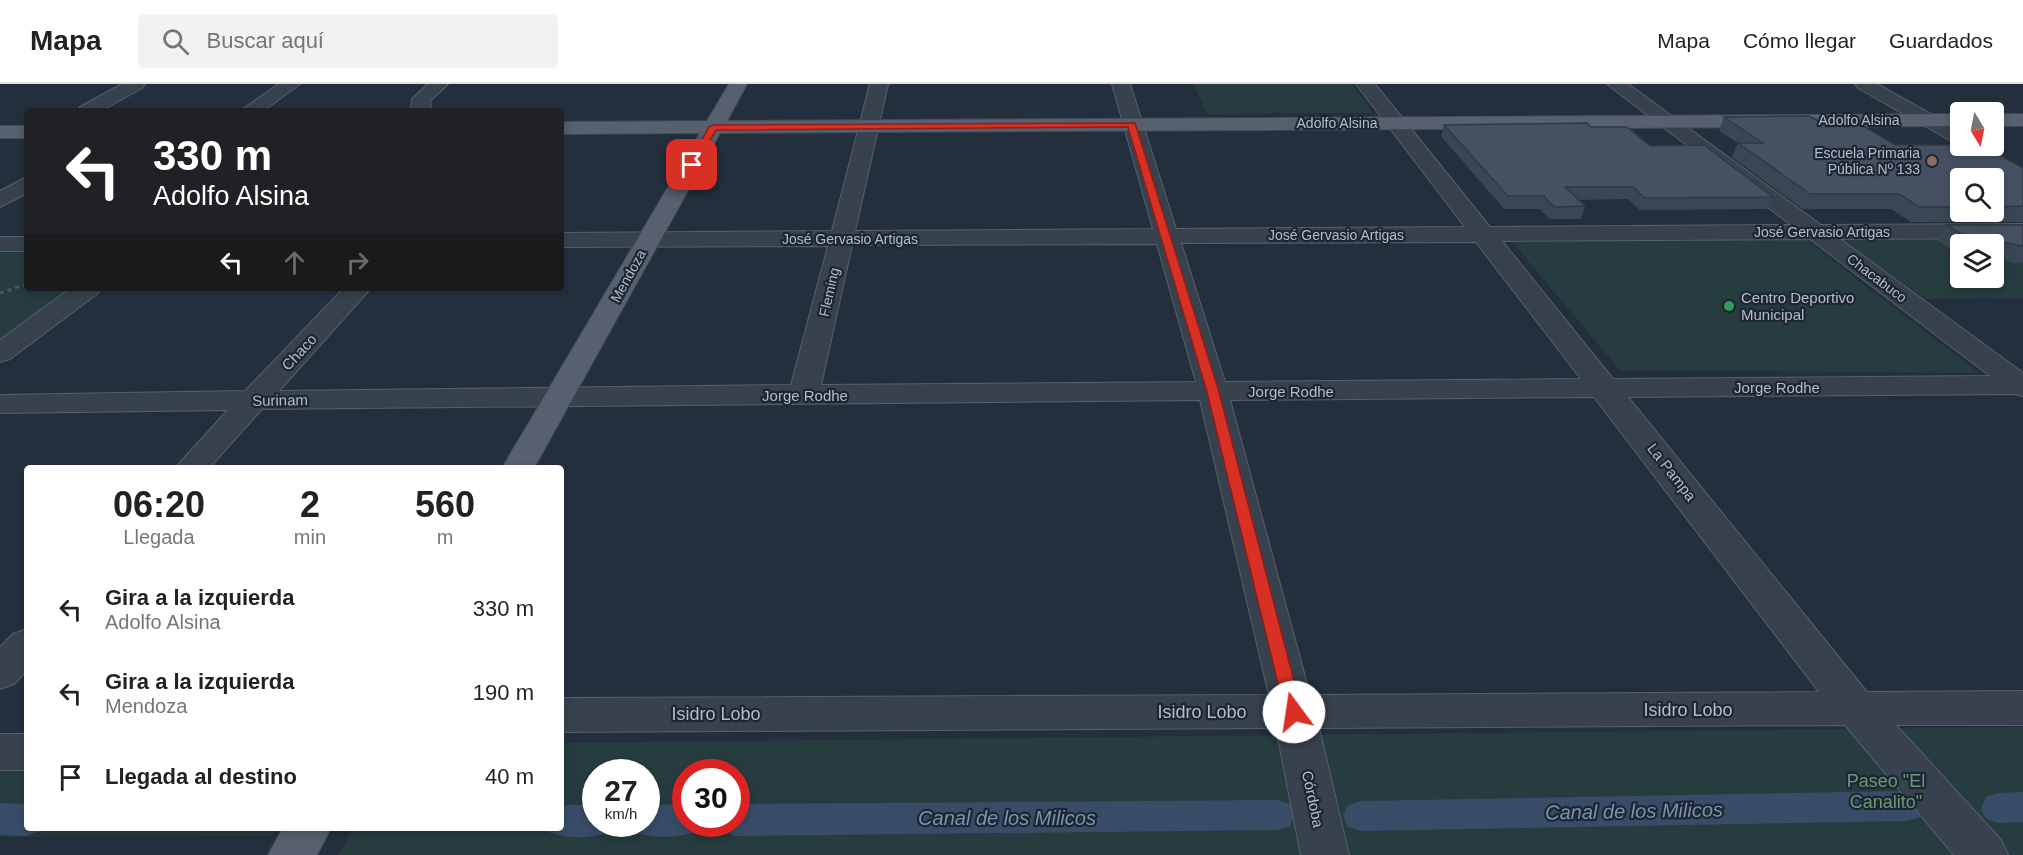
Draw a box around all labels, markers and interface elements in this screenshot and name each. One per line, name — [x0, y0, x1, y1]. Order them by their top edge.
search box — [138, 14, 558, 68]
text: Mapa — [30, 25, 102, 56]
icon: search — [159, 25, 192, 58]
text: Buscar aquí — [207, 28, 324, 53]
text: Mapa — [1657, 29, 1710, 52]
text: Cómo llegar — [1743, 29, 1856, 52]
text: Guardados — [1889, 29, 1993, 52]
north arrow — [1950, 102, 2004, 156]
map controls — [1950, 102, 2004, 288]
street label: Adolfo Alsina — [1819, 112, 1900, 128]
street label: Adolfo Alsina — [1297, 115, 1378, 131]
icon: left — [54, 132, 132, 210]
text: 330 m — [153, 132, 272, 179]
pin — [666, 139, 717, 190]
place label: Escuela Primaria Pública Nº 133 — [1814, 145, 1920, 177]
icon: arrive — [675, 148, 708, 181]
marker: Escuela Primaria Pública Nº 133 — [1925, 154, 1939, 168]
button: search — [1950, 168, 2004, 222]
text: Adolfo Alsina — [153, 181, 309, 211]
street label: José Gervasio Artigas — [1754, 224, 1890, 240]
street label: José Gervasio Artigas — [1268, 227, 1404, 243]
street label: José Gervasio Artigas — [782, 231, 918, 247]
button: layers — [1950, 234, 2004, 288]
icon: left — [215, 246, 248, 279]
icon: ahead — [278, 246, 311, 279]
icon: right — [341, 246, 374, 279]
street label: Mendoza — [607, 247, 649, 305]
street label: Chacabuco — [1844, 250, 1910, 306]
street label: Fleming — [816, 266, 842, 318]
place label: Centro Deportivo Municipal — [1741, 289, 1854, 323]
marker: Centro Deportivo Municipal — [1722, 299, 1736, 313]
street label: Chaco — [278, 330, 320, 374]
street label: Jorge Rodhe — [1734, 379, 1820, 396]
street label: Jorge Rodhe — [1248, 383, 1334, 400]
street label: Jorge Rodhe — [762, 387, 848, 404]
street label: Surinam — [252, 391, 308, 409]
street label: La Pampa — [1644, 440, 1700, 505]
text: 06:20 — [113, 484, 205, 525]
text: 2 — [300, 484, 320, 525]
text: 560 — [415, 484, 475, 525]
text: Llegada — [123, 526, 195, 548]
text: min — [294, 526, 326, 548]
text: m — [437, 526, 453, 548]
text: Gira a la izquierda — [105, 585, 295, 610]
icon: left — [54, 593, 87, 626]
text: 330 m — [473, 596, 534, 621]
text: Adolfo Alsina — [105, 611, 221, 633]
text: Gira a la izquierda — [105, 669, 295, 694]
icon: left — [54, 677, 87, 710]
text: 190 m — [473, 680, 534, 705]
position arrow — [1262, 680, 1326, 744]
text: Mendoza — [105, 695, 187, 717]
street label: Isidro Lobo — [1643, 700, 1733, 720]
street label: Isidro Lobo — [1157, 702, 1247, 722]
street label: Isidro Lobo — [671, 704, 761, 724]
speed limit sign: 30 — [672, 759, 750, 837]
icon: arrive — [54, 761, 87, 794]
text: Llegada al destino — [105, 764, 297, 789]
text: 40 m — [485, 764, 534, 789]
street label: Córdoba — [1299, 769, 1327, 830]
park label: Paseo "El Canalito" — [1847, 771, 1925, 812]
text: 27 — [604, 774, 638, 807]
water label: Canal de los Milicos — [1545, 798, 1723, 824]
text: km/h — [605, 805, 637, 822]
water label: Canal de los Milicos — [918, 807, 1096, 829]

